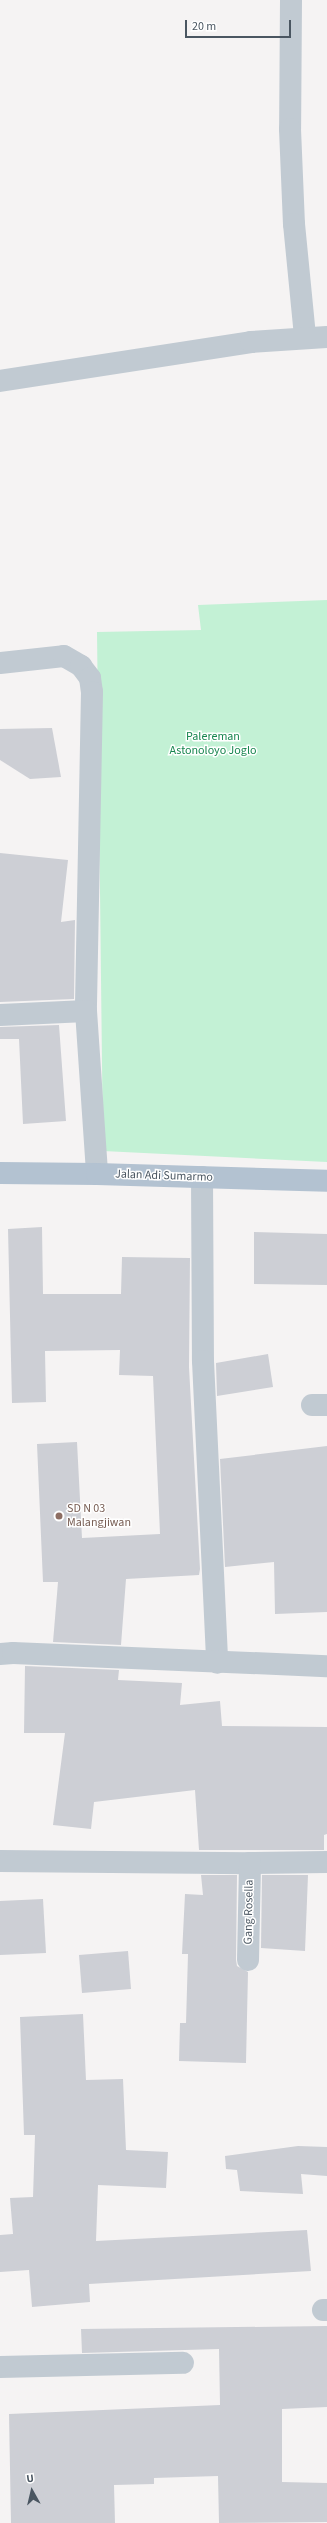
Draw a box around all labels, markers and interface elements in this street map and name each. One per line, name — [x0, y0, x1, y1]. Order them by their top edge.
scale bar — [187, 12, 293, 38]
text: 20 m — [192, 18, 216, 35]
park label: Palereman Astonoloyo Joglo — [170, 730, 256, 758]
street label: Jalan Adi Sumarmo — [115, 1167, 213, 1185]
place label: SD N 03 Malangjiwan — [67, 1502, 131, 1530]
marker: SD N 03 Malangjiwan — [54, 1511, 64, 1521]
street label: Gang Rosella — [241, 1879, 257, 1945]
north arrow — [12, 2471, 52, 2511]
text: U — [26, 2471, 35, 2487]

